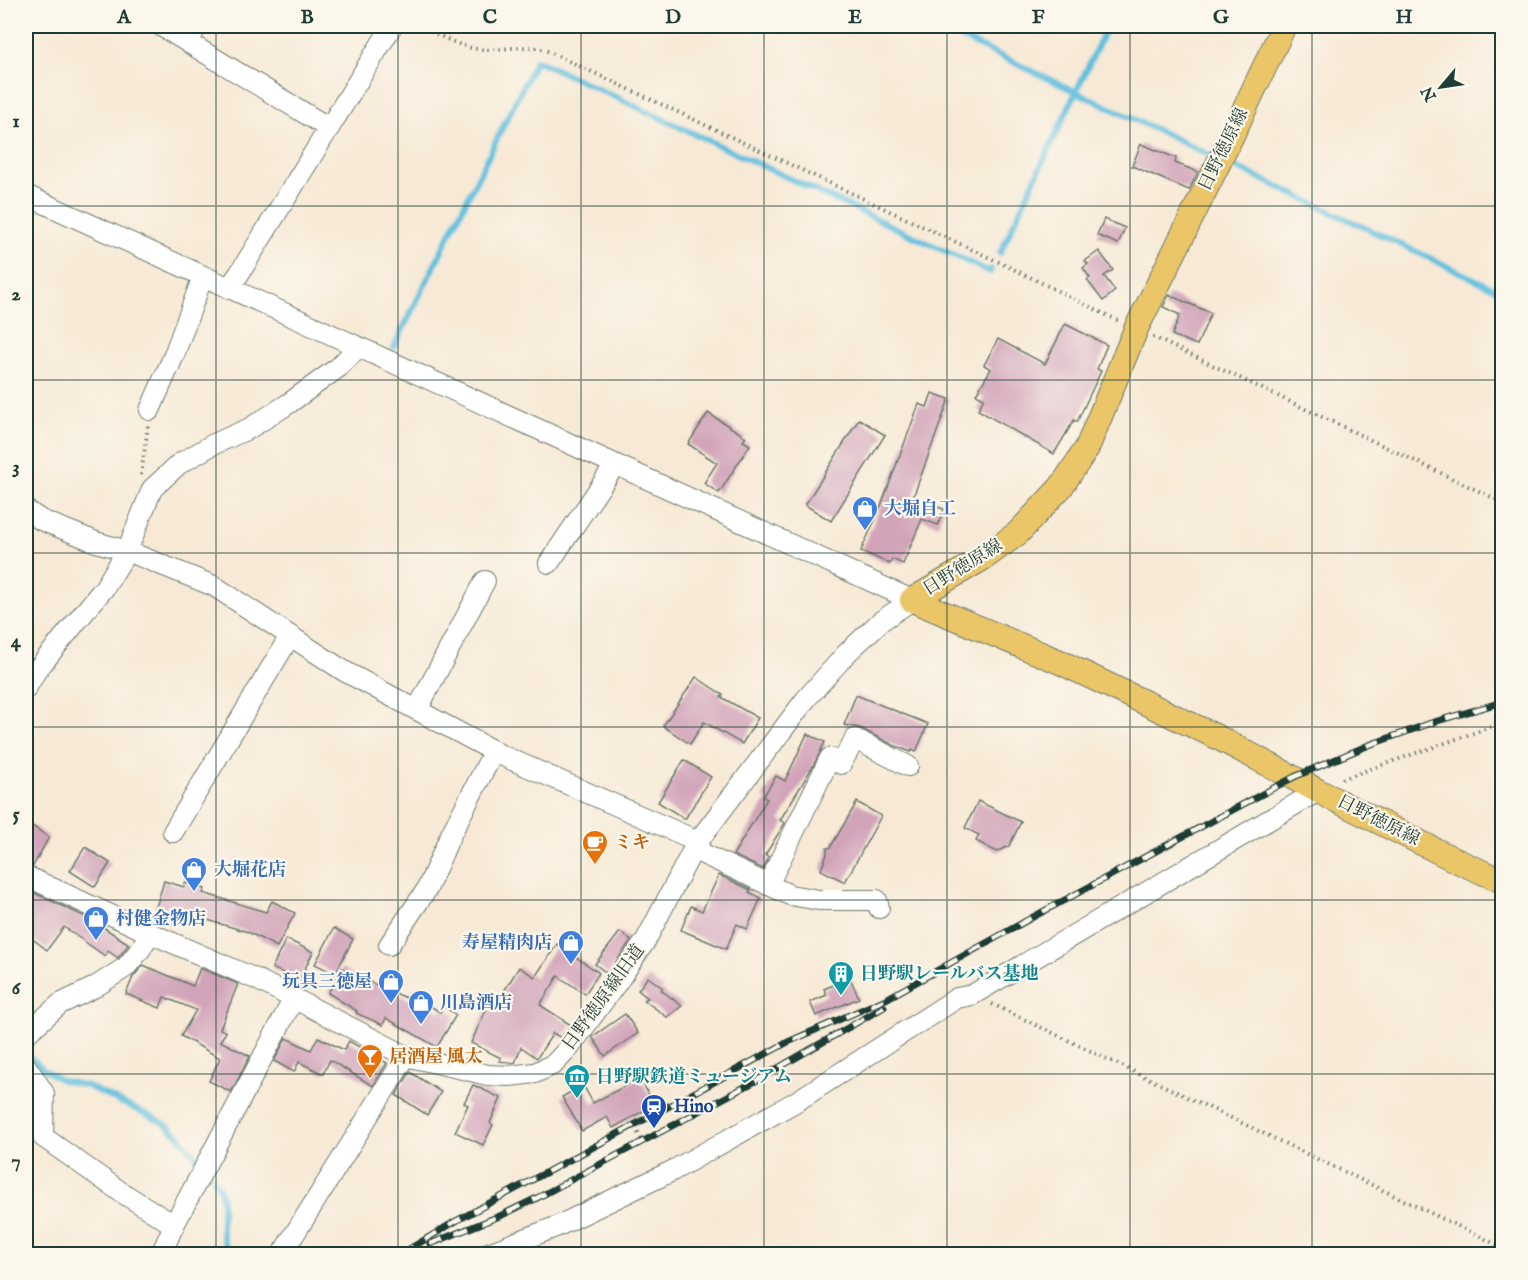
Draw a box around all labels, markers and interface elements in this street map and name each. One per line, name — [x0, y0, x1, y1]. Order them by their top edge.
text: A — [116, 5, 132, 30]
text: B — [300, 5, 314, 30]
text: C — [483, 5, 497, 30]
text: D — [665, 5, 681, 30]
text: E — [848, 5, 862, 30]
text: F — [1032, 5, 1045, 30]
text: G — [1213, 5, 1230, 30]
text: H — [1395, 5, 1413, 30]
north arrow — [1411, 57, 1471, 117]
text: N — [1417, 82, 1442, 105]
street label: 日野徳原線 — [1194, 105, 1254, 195]
text: 1 — [12, 109, 20, 134]
text: 2 — [11, 282, 21, 307]
text: 3 — [12, 455, 20, 480]
shop icon: 大堀自工 — [850, 494, 880, 532]
place label: 大堀自工 — [884, 498, 956, 521]
street label: 日野徳原線 — [919, 534, 1007, 602]
text: 4 — [11, 629, 22, 654]
street label: 日野徳原線 — [1333, 790, 1423, 852]
text: 5 — [12, 802, 20, 827]
cafe icon: ミキ — [580, 828, 610, 866]
place label: ミキ — [614, 832, 650, 855]
shop icon: 大堀花店 — [179, 855, 209, 893]
place label: 大堀花店 — [214, 859, 286, 882]
shop icon: 村健金物店 — [81, 904, 111, 942]
place label: 村健金物店 — [116, 908, 206, 931]
shop icon: 寿屋精肉店 — [556, 928, 586, 966]
place label: 寿屋精肉店 — [462, 932, 552, 955]
street label: 日野徳原線旧道 — [558, 940, 650, 1056]
building icon: 日野駅レールバス基地 — [826, 959, 856, 997]
place label: 日野駅レールバス基地 — [860, 963, 1038, 986]
shop icon: 玩具三徳屋 — [376, 967, 406, 1005]
place label: 玩具三徳屋 — [282, 971, 372, 994]
text: 6 — [12, 976, 22, 1001]
shop icon: 川島酒店 — [406, 988, 436, 1026]
place label: 川島酒店 — [440, 992, 512, 1015]
bar icon: 居酒屋 風太 — [355, 1042, 385, 1080]
place label: 居酒屋 風太 — [389, 1046, 483, 1069]
museum icon: 日野駅鉄道ミュージアム — [562, 1062, 592, 1100]
place label: 日野駅鉄道ミュージアム — [596, 1066, 792, 1089]
station icon: Hino — [639, 1092, 669, 1130]
place label: Hino — [674, 1096, 714, 1119]
text: 7 — [11, 1149, 21, 1174]

